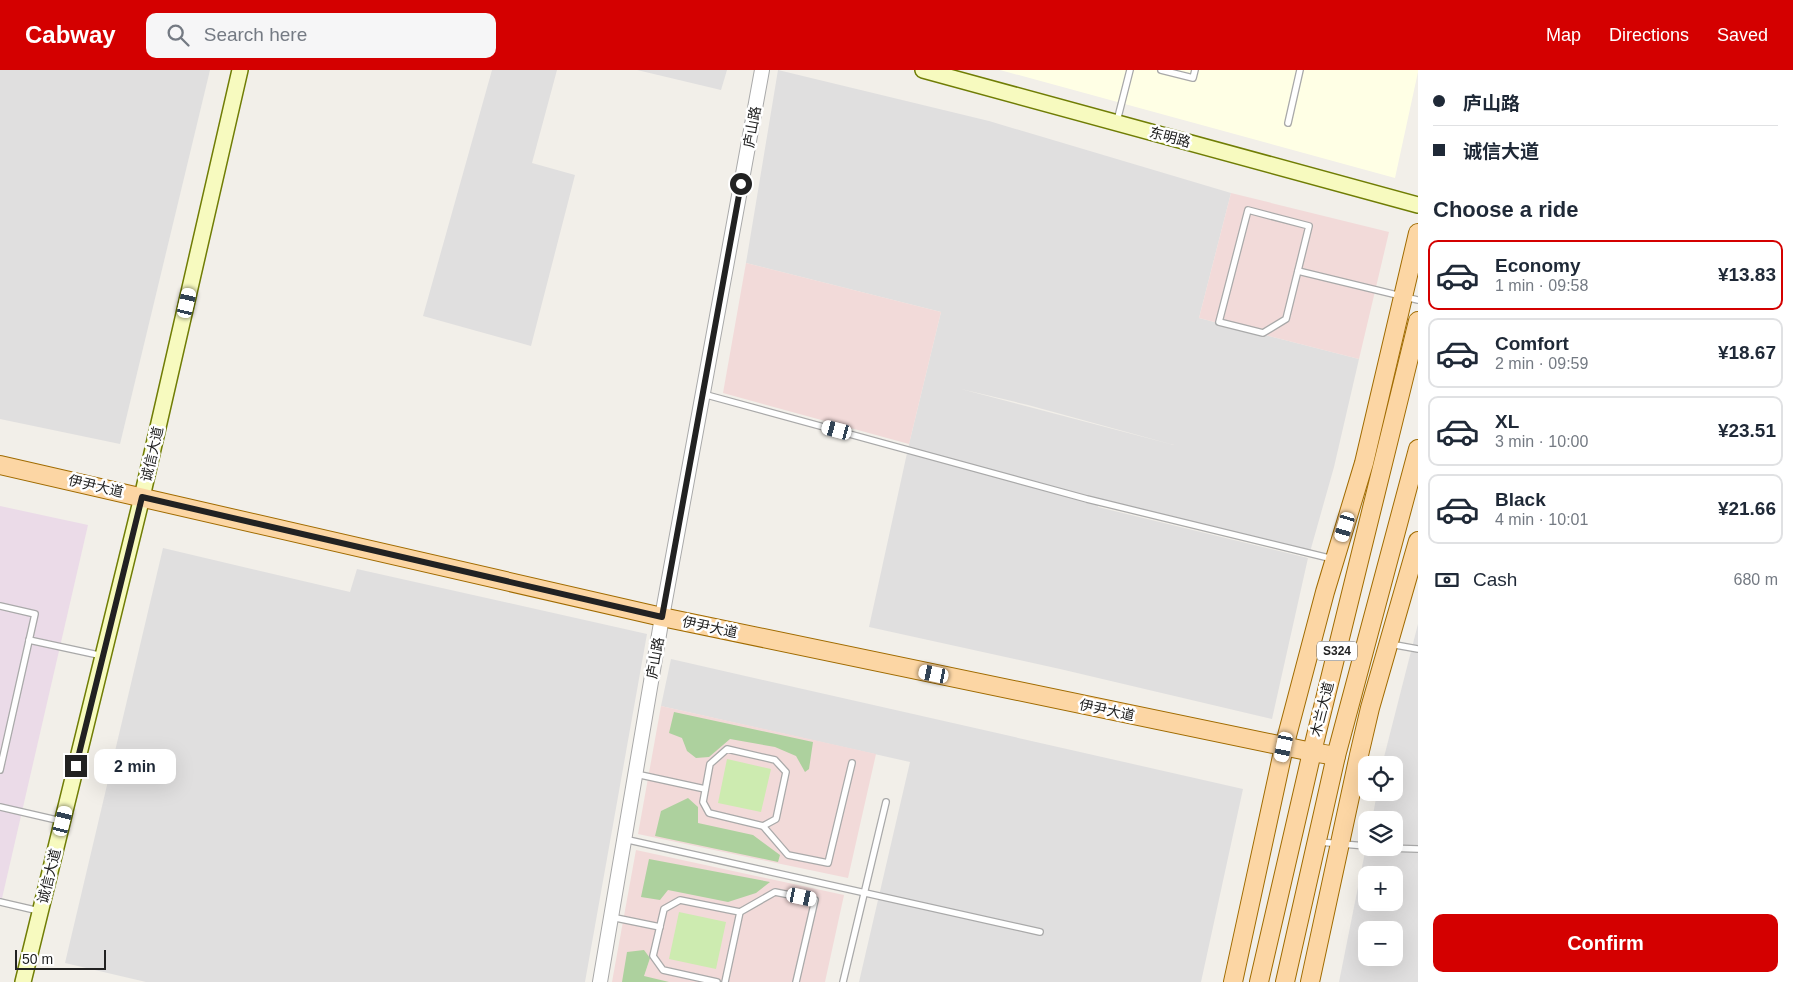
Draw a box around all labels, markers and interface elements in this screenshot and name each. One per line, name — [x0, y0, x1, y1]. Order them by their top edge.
search box — [146, 13, 496, 58]
text: Cabway — [25, 21, 116, 48]
icon: search — [164, 21, 192, 49]
text: Search here — [204, 24, 307, 45]
text: Map — [1546, 25, 1581, 45]
text: Directions — [1609, 25, 1689, 45]
text: Saved — [1717, 25, 1768, 45]
text: 庐山路 — [1463, 93, 1520, 114]
street label: 庐山路 — [740, 105, 764, 149]
street label: 东明路 — [1148, 124, 1192, 150]
text: 诚信大道 — [1463, 141, 1539, 162]
route start — [730, 173, 752, 195]
text: Choose a ride — [1433, 197, 1578, 222]
icon: car — [1435, 253, 1480, 298]
text: Economy — [1495, 255, 1581, 276]
text: ¥13.83 — [1718, 264, 1776, 285]
text: 1 min · 09:58 — [1495, 277, 1588, 294]
car — [176, 287, 197, 319]
icon: car — [1435, 331, 1480, 376]
text: Comfort — [1495, 333, 1569, 354]
text: ¥18.67 — [1718, 342, 1776, 363]
text: 2 min · 09:59 — [1495, 355, 1588, 372]
icon: car — [1435, 409, 1480, 454]
text: XL — [1495, 411, 1519, 432]
car — [820, 419, 853, 441]
text: ¥23.51 — [1718, 420, 1776, 441]
street label: 诚信大道 — [138, 425, 166, 483]
text: 3 min · 10:00 — [1495, 433, 1588, 450]
street label: 伊尹大道 — [67, 472, 125, 500]
icon: car — [1435, 487, 1480, 532]
text: Black — [1495, 489, 1546, 510]
text: ¥21.66 — [1718, 498, 1776, 519]
car — [1333, 510, 1356, 544]
text: 4 min · 10:01 — [1495, 511, 1588, 528]
icon: cash — [1433, 566, 1461, 594]
text: Cash — [1473, 569, 1517, 590]
text: 680 m — [1734, 571, 1778, 588]
street label: 伊尹大道 — [681, 613, 739, 641]
street label: 庐山路 — [643, 636, 667, 680]
road number: S324 — [1317, 642, 1357, 660]
car — [917, 664, 950, 684]
street label: 木兰大道 — [1307, 680, 1337, 738]
street label: 伊尹大道 — [1078, 696, 1136, 724]
car — [1273, 731, 1294, 763]
callout: 2 min — [94, 748, 176, 784]
route end — [65, 755, 87, 777]
map controls — [1358, 756, 1403, 966]
button: locate — [1358, 756, 1403, 801]
text: 2 min — [114, 758, 156, 775]
car — [52, 805, 73, 837]
button: layers — [1358, 811, 1403, 856]
street label: 诚信大道 — [34, 847, 64, 905]
button: + — [1358, 866, 1403, 911]
car — [785, 887, 818, 907]
button: Confirm — [1433, 914, 1778, 972]
button: − — [1358, 921, 1403, 966]
scale bar — [15, 947, 106, 970]
text: 50 m — [22, 951, 53, 967]

